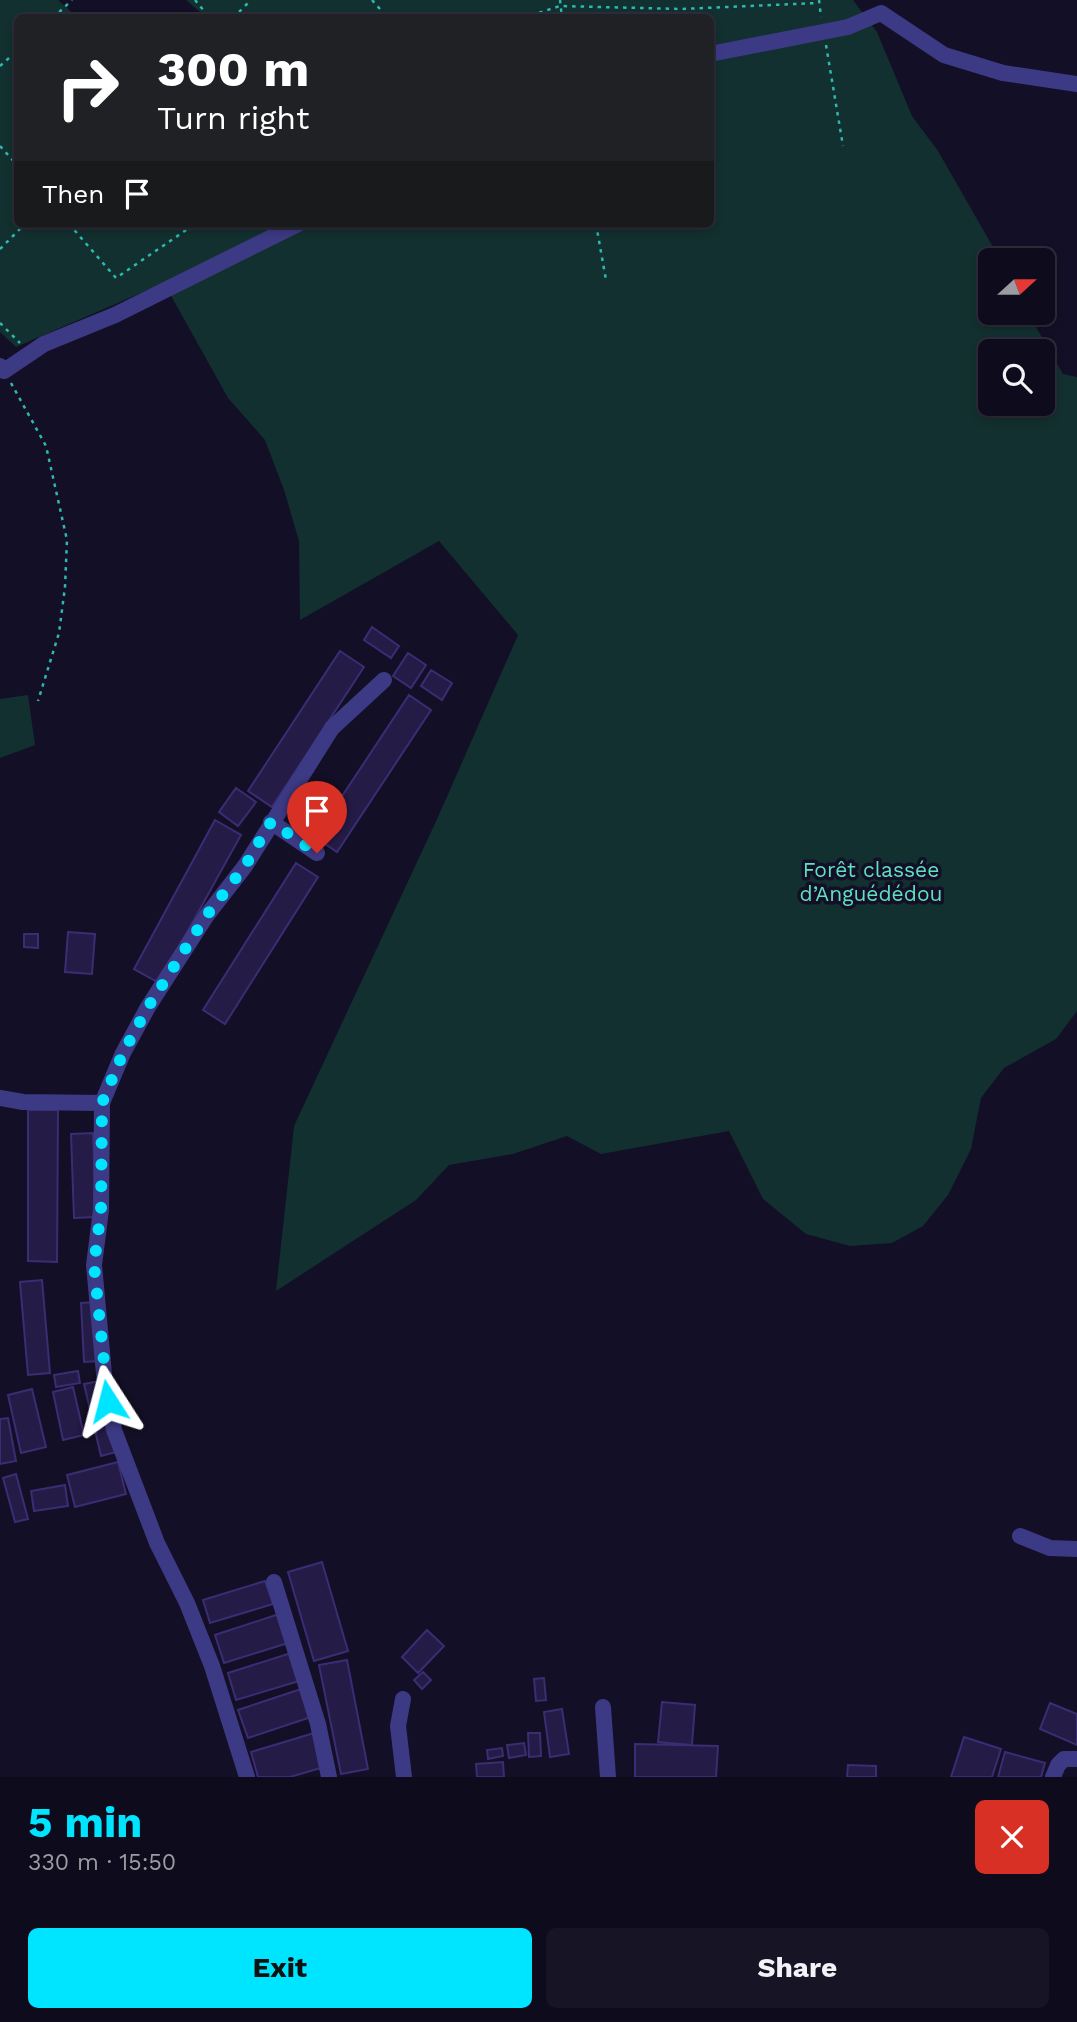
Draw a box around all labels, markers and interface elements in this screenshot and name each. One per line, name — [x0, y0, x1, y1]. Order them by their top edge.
text: 300 m — [157, 40, 309, 98]
icon: right — [42, 42, 133, 133]
text: Turn right — [157, 99, 309, 137]
icon: arrive — [118, 175, 156, 213]
text: Then — [42, 179, 104, 209]
north arrow — [978, 248, 1055, 326]
map controls — [978, 248, 1055, 416]
button: search — [978, 339, 1055, 416]
pin — [287, 781, 347, 853]
icon: arrive — [298, 792, 336, 830]
park label: Forêt classée d’Anguédédou — [800, 857, 942, 906]
position arrow — [71, 1364, 145, 1438]
text: 5 min — [28, 1798, 142, 1847]
button: close — [975, 1800, 1049, 1874]
text: 330 m · 15:50 — [28, 1849, 176, 1876]
button: Exit — [28, 1928, 532, 2008]
button: Share — [546, 1928, 1049, 2008]

